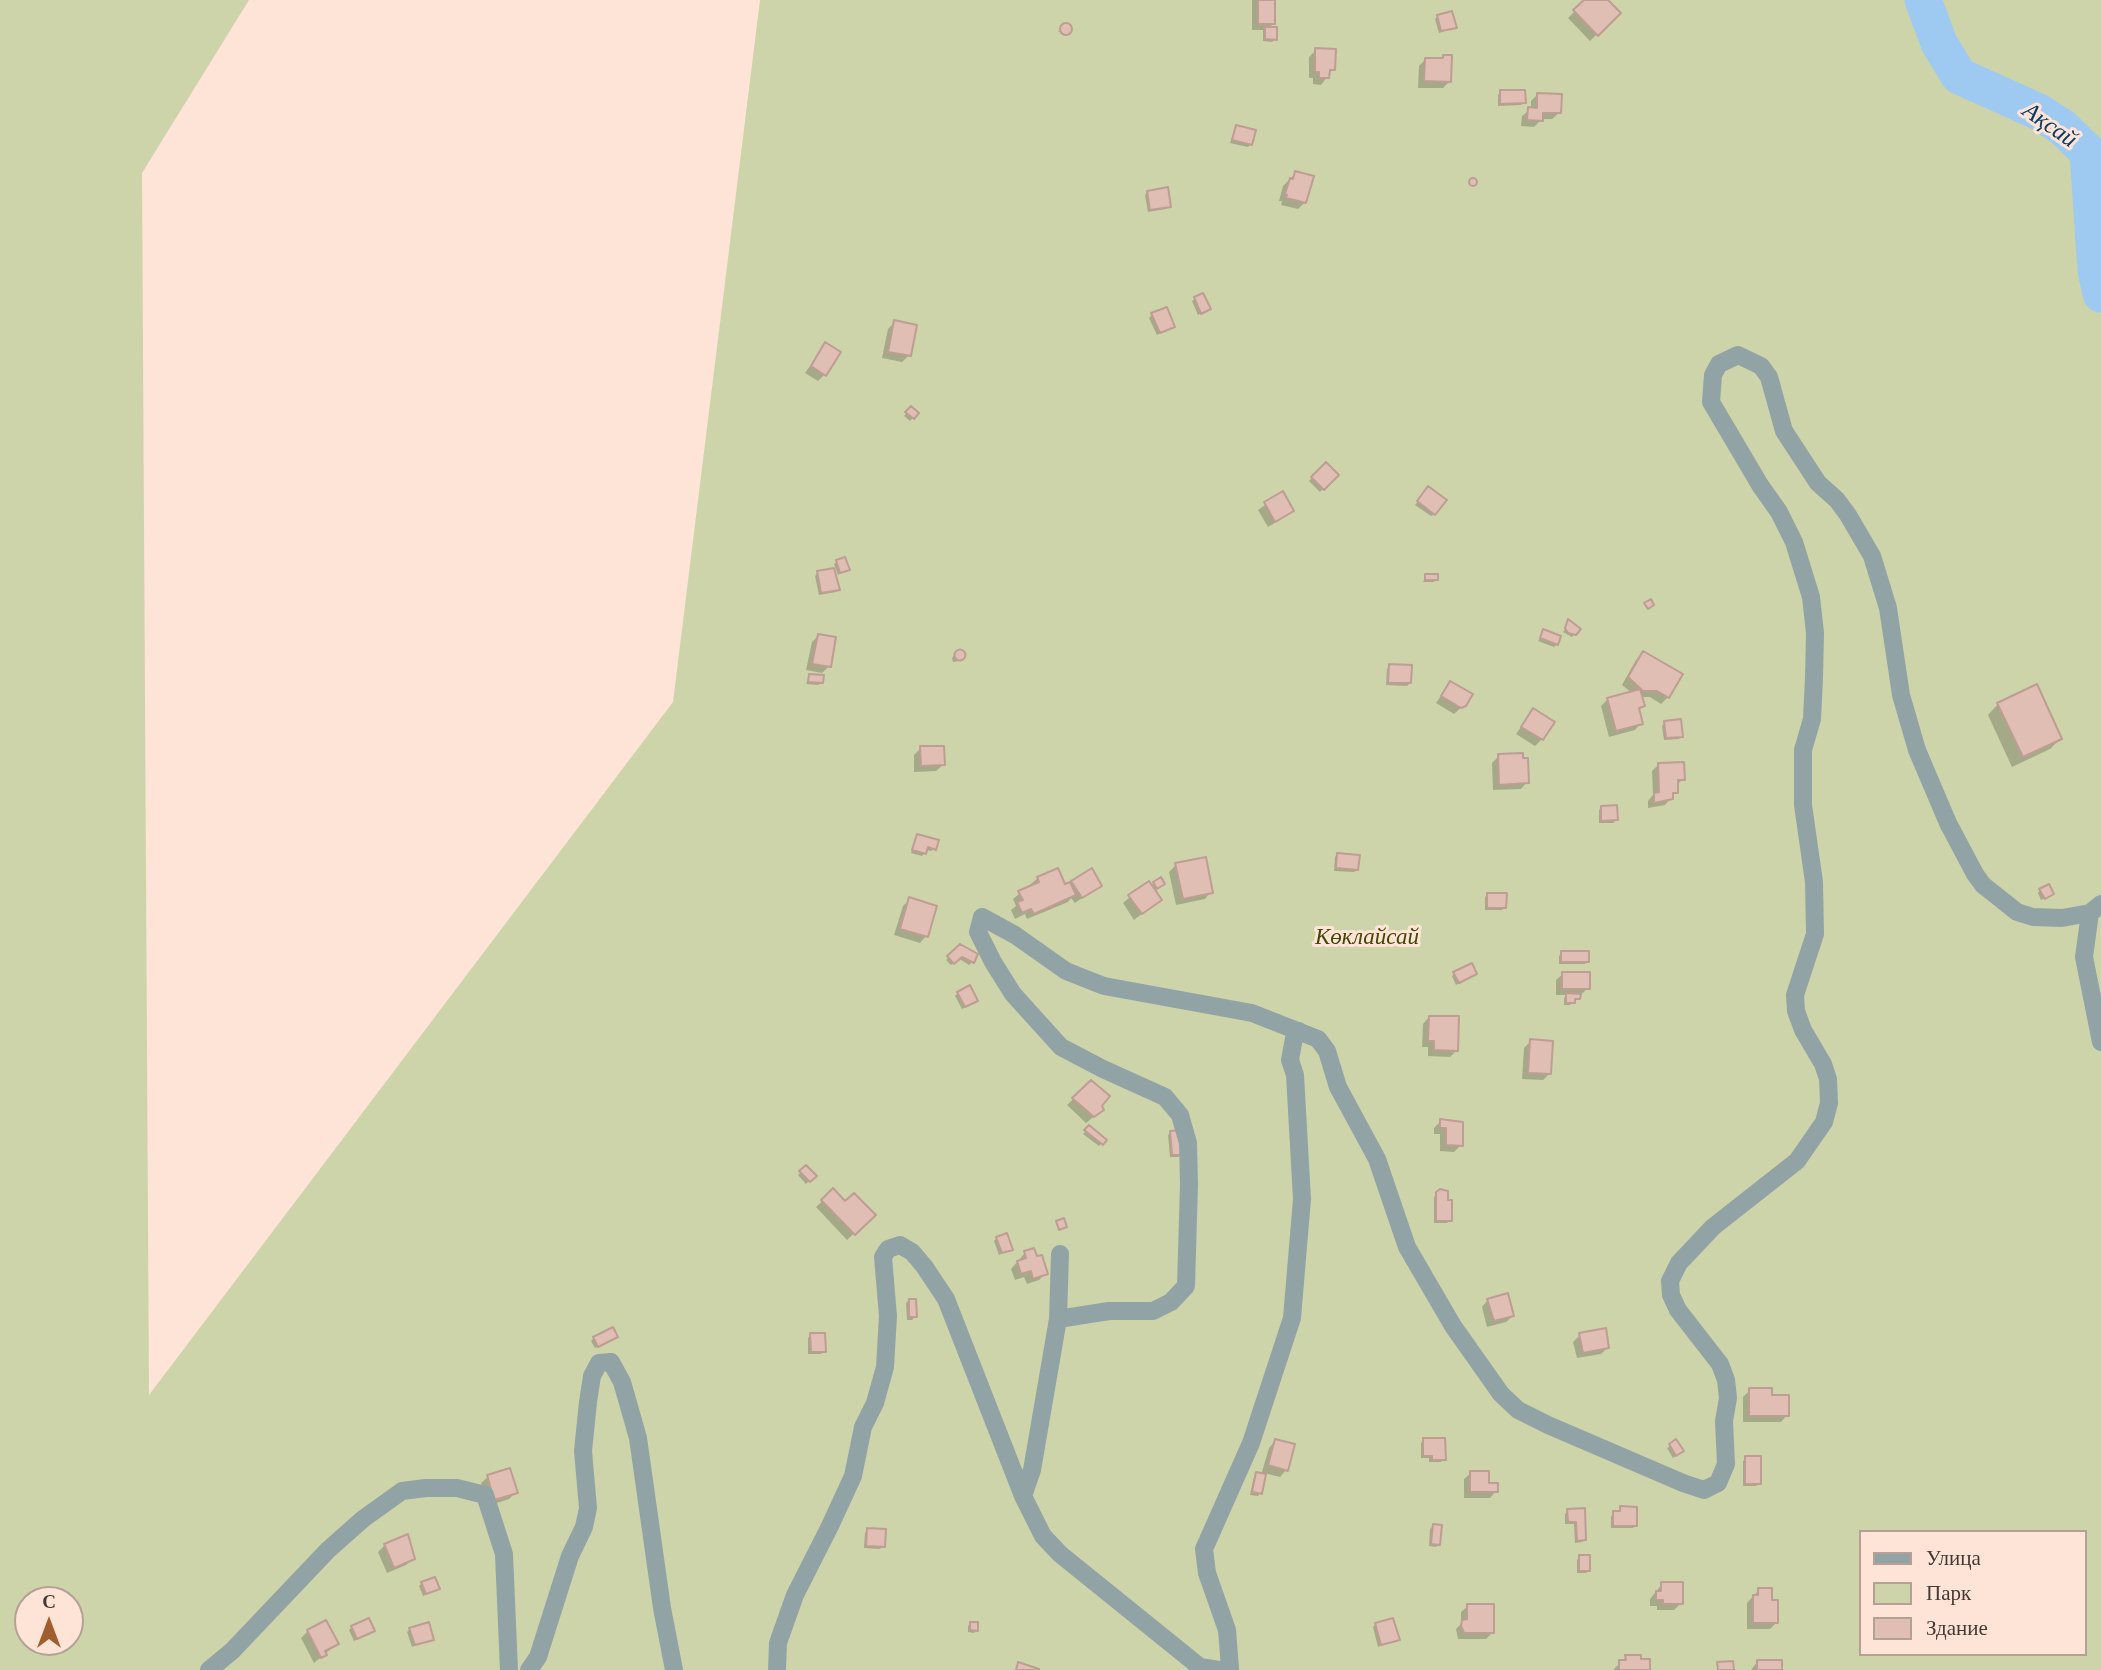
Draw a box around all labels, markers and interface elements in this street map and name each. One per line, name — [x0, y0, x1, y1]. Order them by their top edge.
water label: Ақсай — [2017, 96, 2083, 154]
park label: Көклайсай — [1315, 923, 1419, 951]
legend — [1860, 1530, 2087, 1656]
text: Улица — [1926, 1546, 1981, 1570]
text: Парк — [1926, 1581, 1971, 1605]
north arrow — [14, 1586, 84, 1656]
text: С — [42, 1591, 56, 1612]
text: Здание — [1926, 1616, 1988, 1640]

